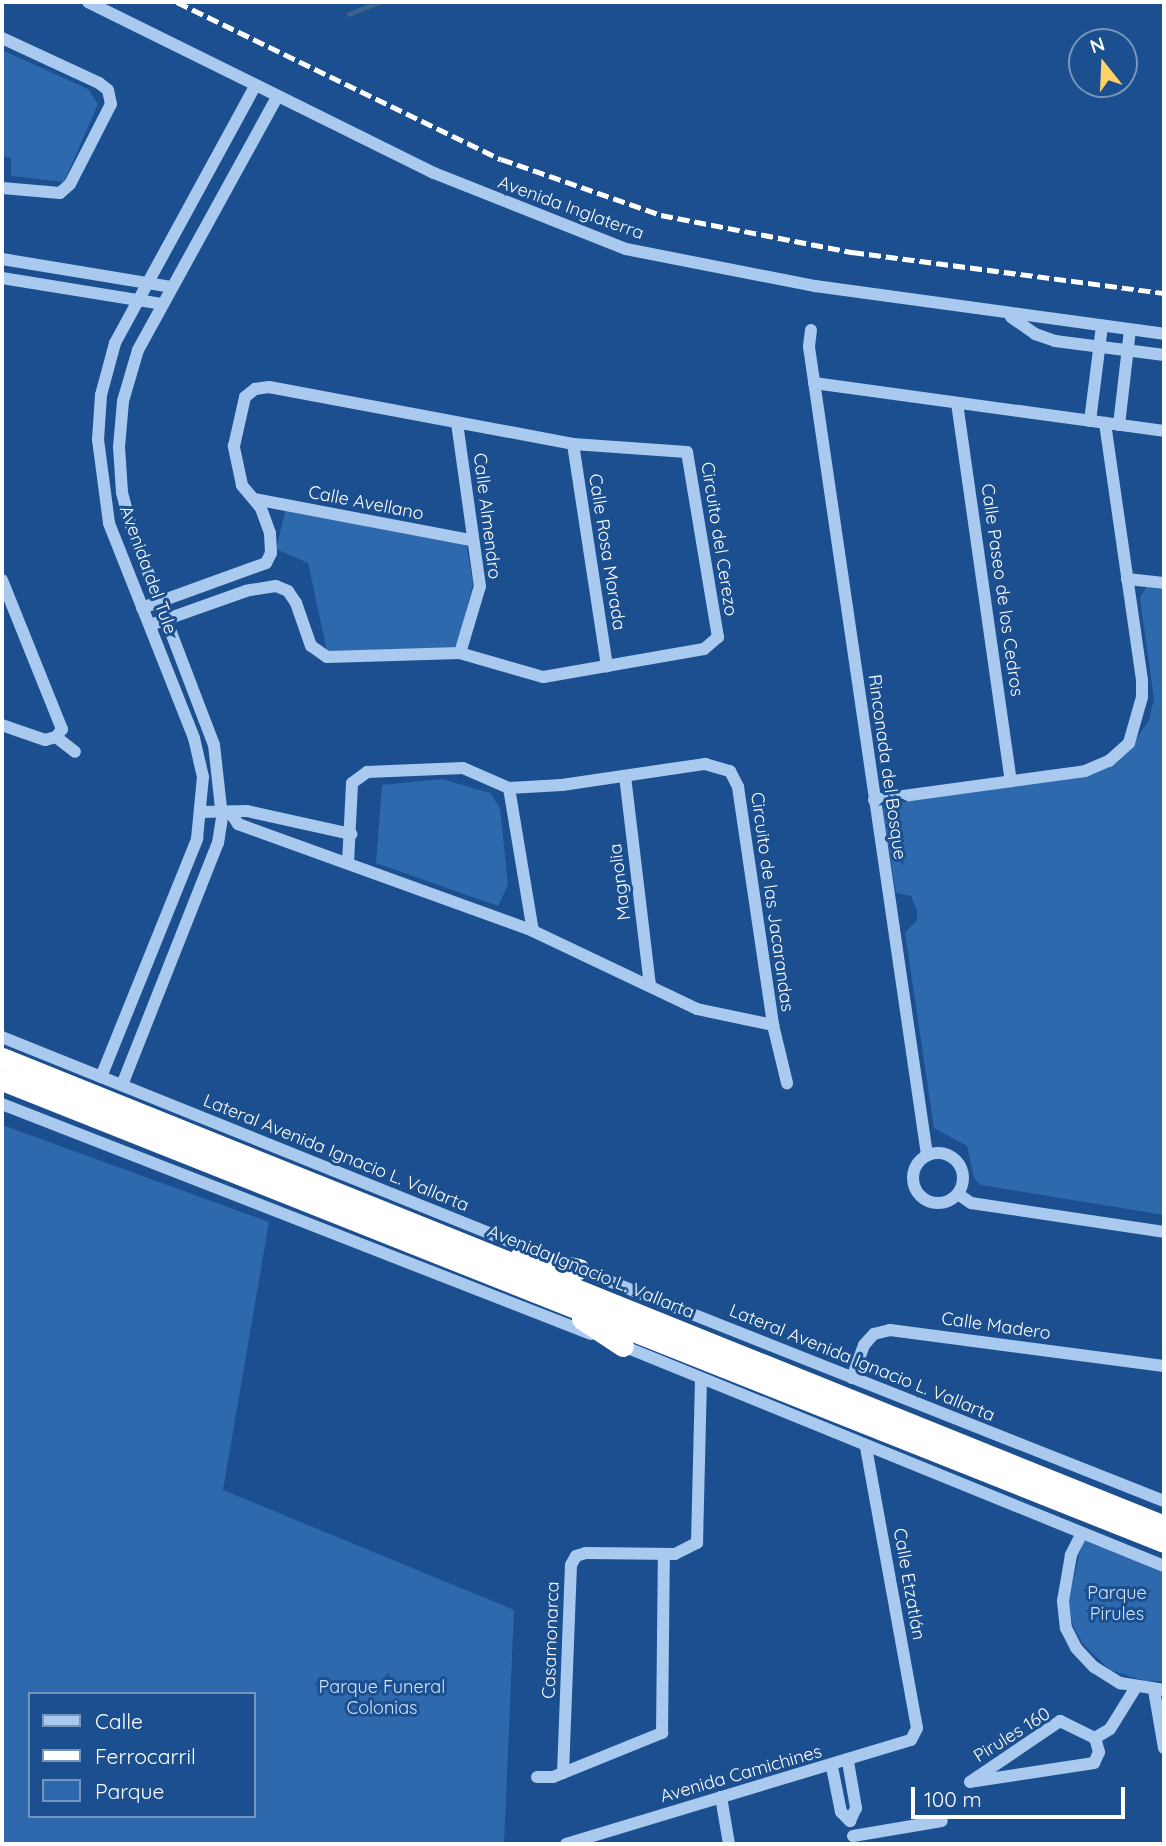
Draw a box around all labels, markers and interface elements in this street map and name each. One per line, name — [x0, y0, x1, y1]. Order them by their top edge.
north arrow — [1068, 28, 1138, 98]
text: N — [1087, 31, 1107, 59]
street label: Avenida Inglaterra — [495, 172, 647, 244]
street label: Calle Almendro — [469, 452, 505, 580]
street label: Circuito del Cerezo — [696, 461, 742, 617]
street label: Calle Rosa Morada — [584, 472, 630, 632]
street label: Calle Avellano — [306, 481, 426, 525]
street label: Calle Paseo de los Cedros — [976, 482, 1028, 698]
street label: Avenida del Tule — [115, 503, 181, 637]
street label: Rinconada del Bosque — [863, 673, 911, 861]
street label: Circuito de las Jacarandas — [746, 791, 798, 1013]
street label: Magnolia — [605, 842, 635, 922]
street label: Lateral Avenida Ignacio L. Vallarta — [200, 1090, 472, 1216]
street label: Avenida Ignacio L. Vallarta — [484, 1221, 698, 1323]
street label: Lateral Avenida Ignacio L. Vallarta — [726, 1300, 998, 1426]
street label: Calle Madero — [940, 1308, 1052, 1344]
street label: Calle Etzatlán — [889, 1526, 929, 1642]
street label: Casamonarca — [538, 1581, 564, 1699]
park label: Parque Pirules — [1087, 1583, 1147, 1626]
park label: Parque Funeral Colonias — [319, 1677, 445, 1720]
legend — [28, 1692, 256, 1818]
street label: Pirules 160 — [970, 1703, 1054, 1767]
text: Calle — [95, 1708, 143, 1734]
street label: Avenida Camichines — [658, 1741, 824, 1807]
text: Ferrocarril — [95, 1743, 196, 1769]
scale bar — [914, 1772, 1128, 1816]
text: Parque — [95, 1778, 164, 1804]
text: 100 m — [924, 1786, 982, 1812]

